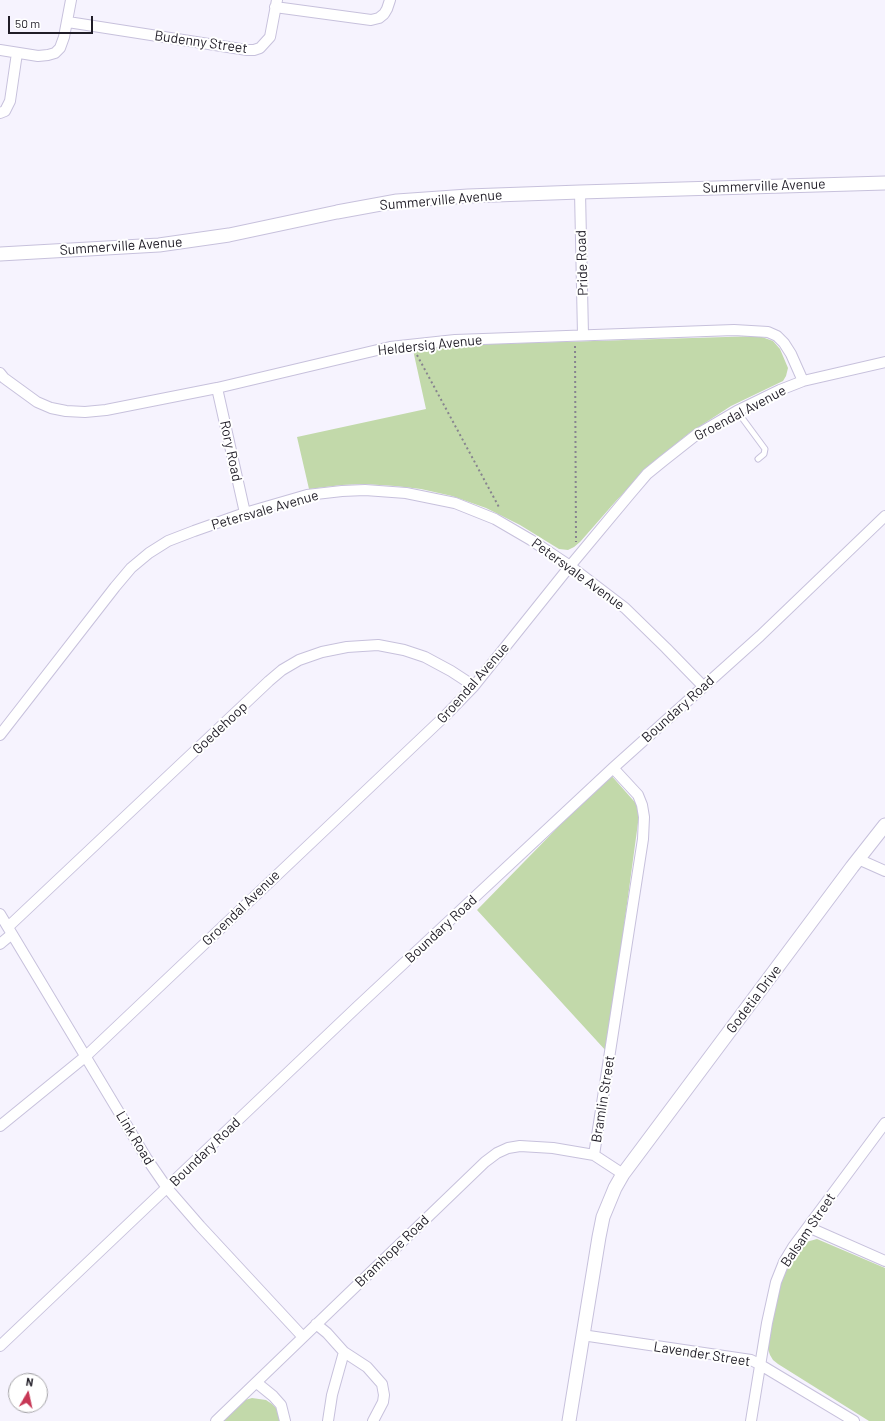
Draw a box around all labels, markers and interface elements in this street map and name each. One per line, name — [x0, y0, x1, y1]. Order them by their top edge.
scale bar — [10, 8, 95, 34]
text: 50 m — [15, 16, 40, 30]
street label: Budenny Street — [153, 27, 249, 57]
street label: Summerville Avenue — [702, 175, 826, 197]
street label: Summerville Avenue — [379, 186, 503, 214]
street label: Pride Road — [572, 230, 592, 296]
street label: Summerville Avenue — [59, 233, 183, 259]
street label: Heldersig Avenue — [377, 331, 483, 359]
street label: Groendal Avenue — [691, 382, 789, 444]
street label: Rory Road — [216, 419, 246, 483]
street label: Petersvale Avenue — [209, 487, 321, 533]
street label: Petersvale Avenue — [528, 535, 628, 613]
street label: Groendal Avenue — [433, 639, 513, 727]
street label: Boundary Road — [638, 672, 718, 746]
street label: Goedehoop — [189, 698, 251, 758]
street label: Groendal Avenue — [199, 867, 283, 949]
street label: Boundary Road — [402, 892, 480, 966]
street label: Godetia Drive — [723, 962, 785, 1036]
street label: Bramlin Street — [588, 1054, 618, 1144]
street label: Link Road — [112, 1108, 158, 1168]
street label: Boundary Road — [166, 1114, 244, 1190]
street label: Balsam Street — [777, 1190, 839, 1270]
street label: Bramhope Road — [351, 1211, 433, 1291]
street label: Lavender Street — [653, 1338, 751, 1370]
north arrow — [8, 1373, 48, 1413]
text: N — [25, 1375, 34, 1389]

